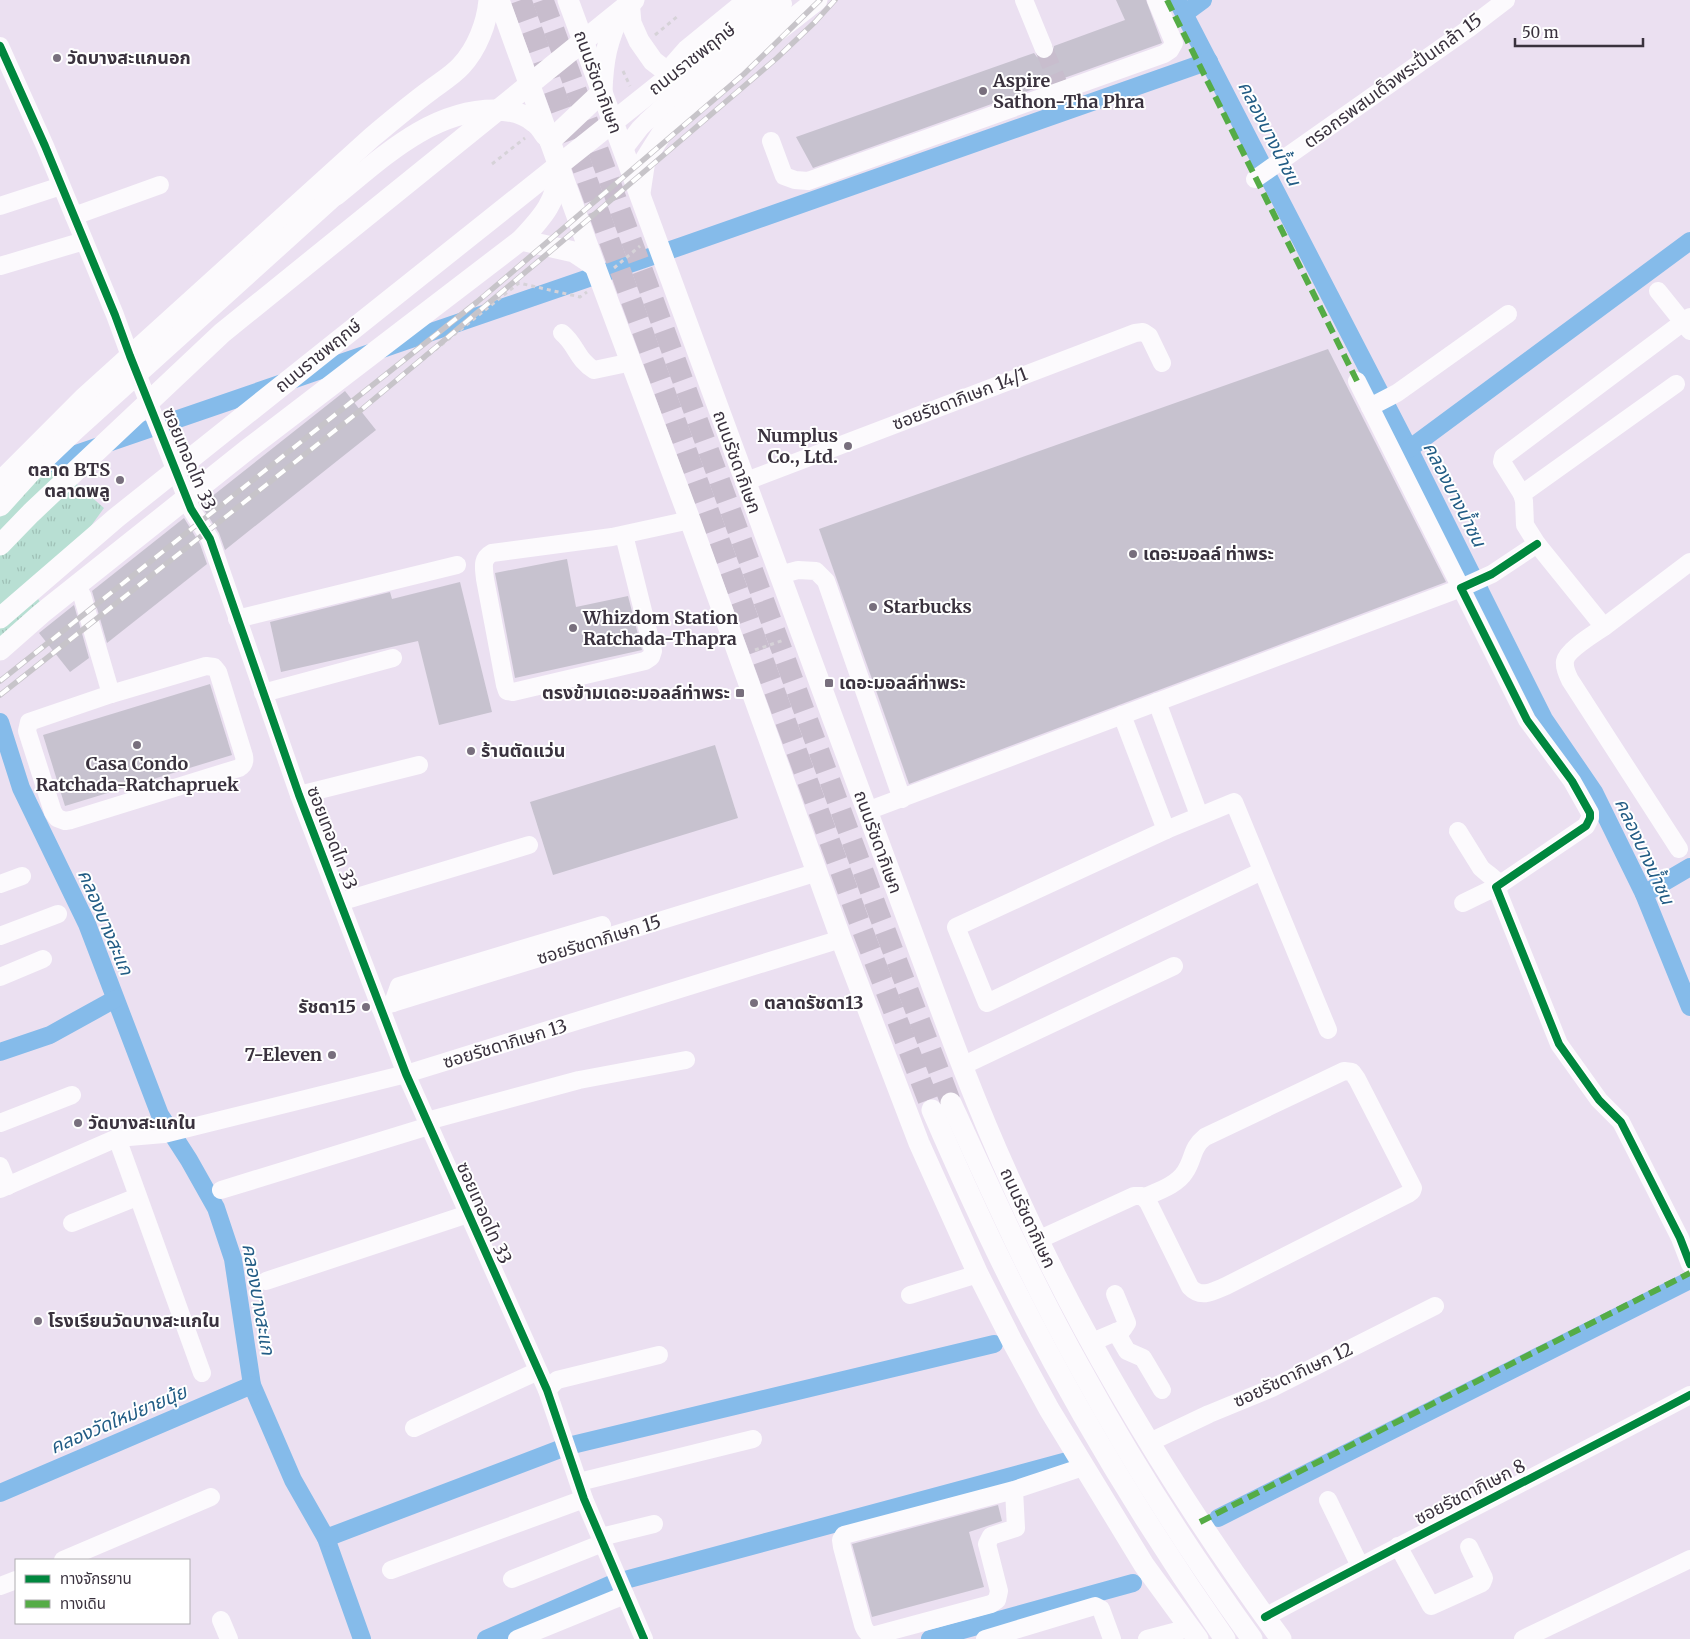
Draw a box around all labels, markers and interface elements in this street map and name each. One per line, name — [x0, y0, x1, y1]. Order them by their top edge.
street label: ตรอกรพสมเด็จพระปื่นเกล้า 15 — [1298, 7, 1486, 153]
scale bar — [1515, 15, 1642, 47]
street label: ถนนราชพฤกษ์ — [643, 17, 740, 100]
text: 50 m — [1522, 23, 1559, 42]
street label: ถนนรัชดาภิเษก — [569, 27, 628, 137]
place label: วัดบางสะแกนอก — [67, 46, 191, 69]
marker: วัดบางสะแกนอก — [51, 52, 63, 64]
place label: Aspire Sathon-Tha Phra — [992, 69, 1145, 113]
water label: คลองบางน้ำชน — [1233, 76, 1308, 191]
marker: Aspire Sathon-Tha Phra — [977, 85, 989, 97]
street label: ถนนราชพฤกษ์ — [270, 314, 366, 397]
street label: ซอยรัชดาภิเษก 14/1 — [889, 362, 1031, 435]
street label: ซอยเทอดไท 33 — [158, 404, 221, 514]
street label: ถนนรัชดาภิเษก — [708, 407, 767, 517]
place label: Numplus Co., Ltd. — [757, 424, 838, 468]
water label: คลองบางน้ำชน — [1418, 437, 1493, 552]
marker: Numplus Co., Ltd. — [842, 440, 854, 452]
place label: ตลาด BTS ตลาดพลู — [28, 458, 110, 502]
marker: ตลาด BTS ตลาดพลู — [114, 474, 126, 486]
place label: เดอะมอลล์ ท่าพระ — [1143, 542, 1274, 565]
marker: เดอะมอลล์ ท่าพระ — [1127, 548, 1139, 560]
place label: Starbucks — [883, 595, 972, 618]
marker: Starbucks — [867, 601, 879, 613]
place label: Whizdom Station Ratchada-Thapra — [582, 606, 738, 650]
marker: Whizdom Station Ratchada-Thapra — [567, 622, 579, 634]
place label: เดอะมอลล์ท่าพระ — [839, 671, 966, 694]
marker: เดอะมอลล์ท่าพระ — [823, 677, 835, 689]
place label: ตรงข้ามเดอะมอลล์ท่าพระ — [542, 681, 730, 704]
marker: ตรงข้ามเดอะมอลล์ท่าพระ — [734, 687, 746, 699]
marker: Casa Condo Ratchada-Ratchapruek — [131, 739, 143, 751]
place label: ร้านตัดแว่น — [481, 739, 565, 762]
marker: ร้านตัดแว่น — [465, 745, 477, 757]
place label: Casa Condo Ratchada-Ratchapruek — [35, 752, 239, 796]
street label: ซอยเทอดไท 33 — [302, 783, 363, 893]
street label: ถนนรัชดาภิเษก — [849, 787, 908, 897]
water label: คลองบางน้ำชน — [1610, 794, 1682, 909]
water label: คลองบางสะแก — [73, 866, 139, 979]
street label: ซอยรัชดาภิเษก 15 — [534, 910, 664, 969]
place label: ตลาดรัชดา13 — [764, 991, 863, 1014]
place label: รัชดา15 — [298, 995, 356, 1018]
marker: ตลาดรัชดา13 — [748, 997, 760, 1009]
marker: รัชดา15 — [360, 1001, 372, 1013]
street label: ซอยรัชดาภิเษก 13 — [440, 1014, 570, 1073]
place label: 7-Eleven — [244, 1043, 322, 1066]
marker: 7-Eleven — [326, 1049, 338, 1061]
place label: วัดบางสะแกใน — [88, 1111, 196, 1134]
marker: วัดบางสะแกใน — [72, 1117, 84, 1129]
street label: ซอยเทอดไท 33 — [452, 1158, 517, 1267]
street label: ถนนรัชดาภิเษก — [995, 1164, 1062, 1272]
water label: คลองบางสะแก — [237, 1242, 281, 1357]
place label: โรงเรียนวัดบางสะแกใน — [48, 1309, 220, 1332]
marker: โรงเรียนวัดบางสะแกใน — [32, 1315, 44, 1327]
street label: ซอยรัชดาภิเษก 12 — [1229, 1337, 1356, 1412]
water label: คลองวัดใหม่ยายนุ้ย — [46, 1379, 192, 1459]
street label: ซอยรัชดาภิเษก 8 — [1410, 1454, 1529, 1529]
legend — [15, 1559, 190, 1624]
text: ทางจักรยาน — [60, 1569, 132, 1588]
text: ทางเดิน — [60, 1594, 106, 1613]

